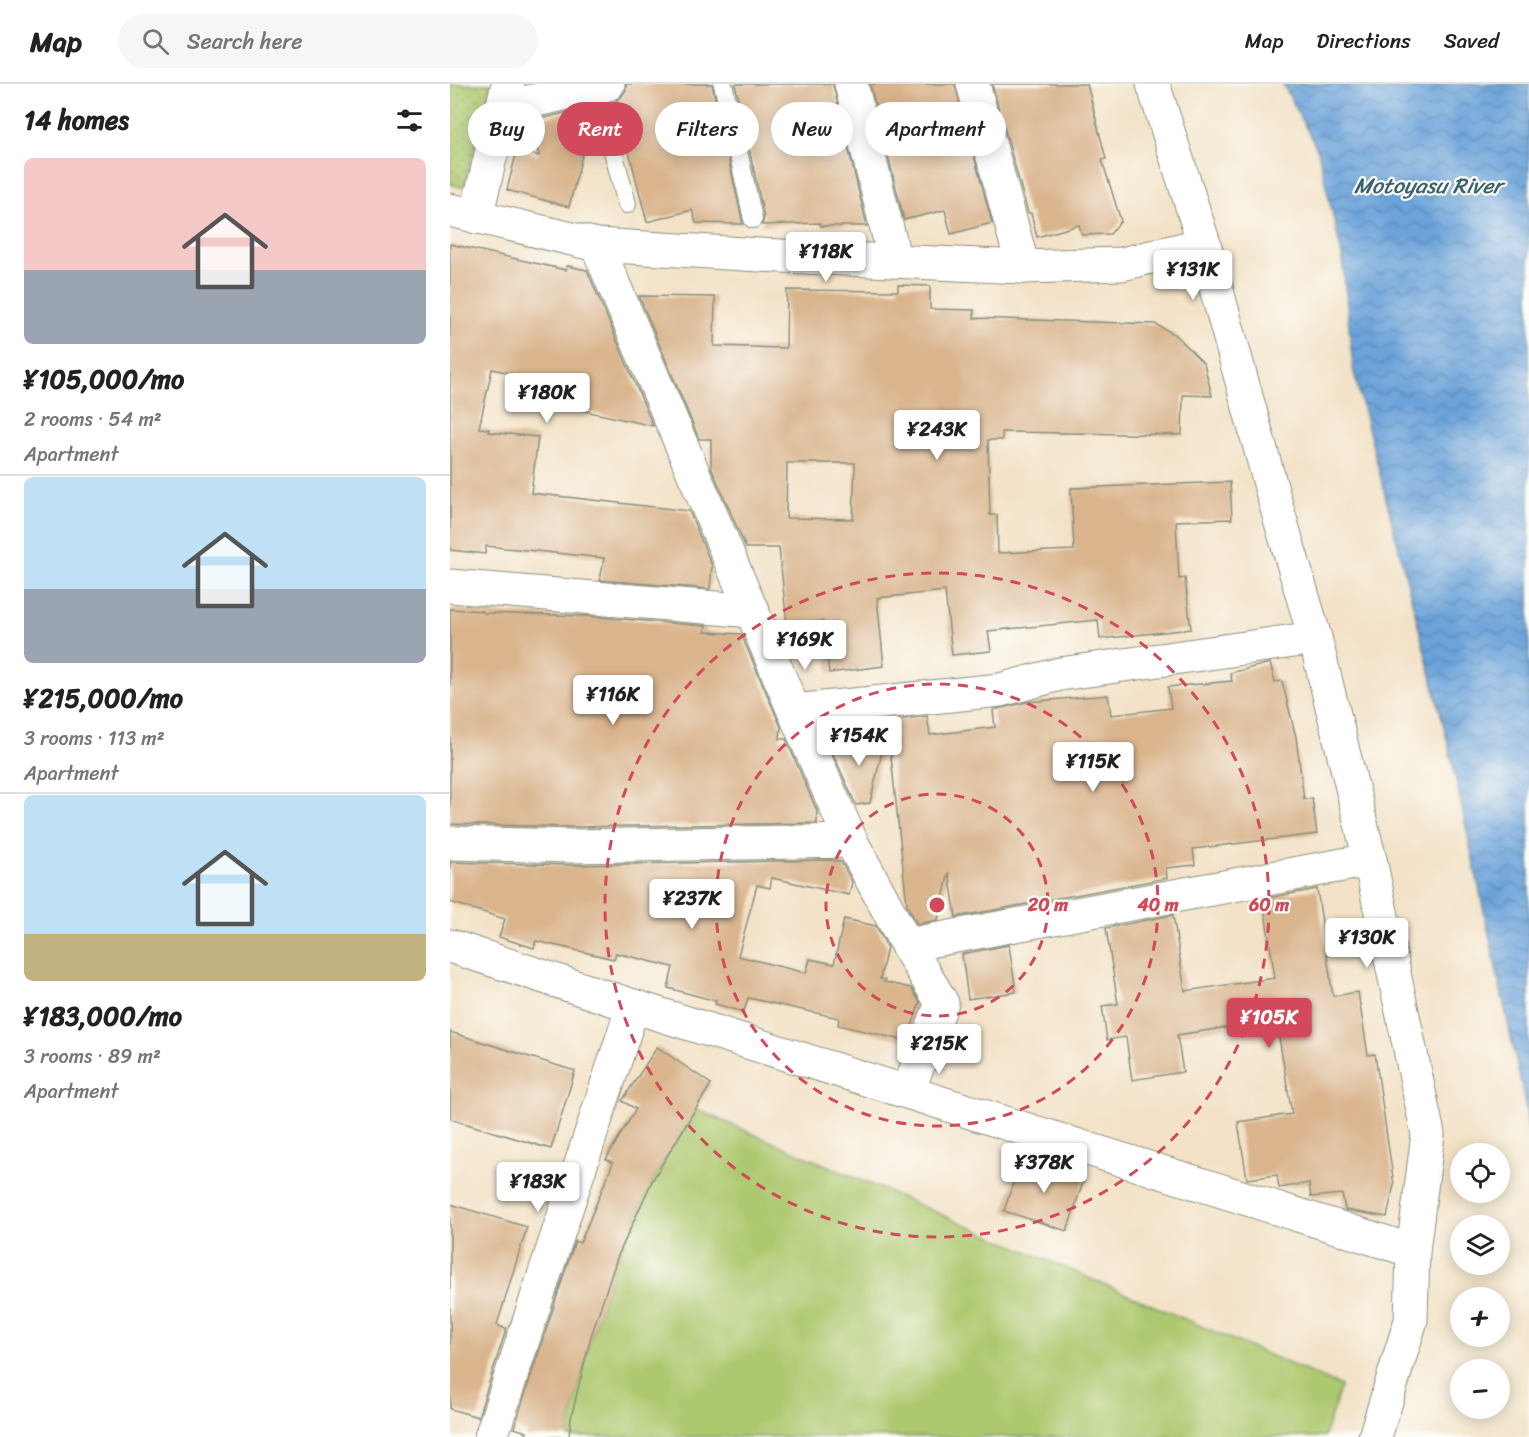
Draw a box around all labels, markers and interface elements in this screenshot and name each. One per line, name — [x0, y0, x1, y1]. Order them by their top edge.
search box — [118, 14, 538, 68]
text: Map — [30, 17, 82, 66]
text: Search here — [187, 22, 303, 61]
text: Map — [1245, 22, 1283, 60]
text: Directions — [1316, 22, 1411, 60]
text: Saved — [1444, 22, 1499, 60]
icon: search — [139, 25, 172, 58]
text: 14 homes — [24, 97, 129, 143]
chip: Buy — [468, 102, 545, 156]
chip: Rent — [557, 102, 643, 156]
chip: Filters — [655, 102, 759, 156]
chip: New — [771, 102, 853, 156]
chip: Apartment — [865, 102, 1006, 156]
icon: filters — [393, 104, 426, 137]
water label: Motoyasu River — [1354, 166, 1506, 205]
icon: home — [171, 197, 279, 305]
pin: ¥118K — [784, 232, 868, 283]
text: ¥118K — [800, 234, 852, 269]
pin: ¥131K — [1151, 250, 1235, 301]
text: ¥131K — [1167, 252, 1219, 287]
text: ¥105,000/mo — [24, 356, 184, 402]
pin: ¥180K — [505, 373, 589, 424]
text: ¥180K — [519, 375, 575, 410]
text: 2 rooms · 54 m² — [24, 402, 162, 437]
pin: ¥243K — [895, 410, 979, 461]
text: ¥243K — [908, 412, 966, 447]
text: Apartment — [24, 437, 118, 472]
icon: home — [171, 516, 279, 624]
pin: ¥169K — [763, 620, 847, 671]
text: ¥169K — [777, 622, 833, 657]
text: ¥215,000/mo — [24, 675, 183, 721]
pin: ¥116K — [571, 675, 655, 726]
text: ¥116K — [587, 677, 639, 712]
pin: ¥154K — [817, 716, 901, 767]
text: ¥154K — [831, 718, 887, 753]
text: 3 rooms · 113 m² — [24, 721, 165, 756]
pin: ¥115K — [1051, 742, 1135, 793]
text: ¥115K — [1067, 744, 1119, 779]
text: Apartment — [24, 756, 118, 791]
icon: home — [171, 834, 279, 942]
pin: ¥237K — [650, 879, 734, 930]
text: ¥237K — [663, 881, 721, 916]
text: 20 m — [1027, 889, 1068, 921]
text: 40 m — [1136, 889, 1179, 921]
text: 60 m — [1248, 889, 1289, 921]
centre of rings — [927, 895, 947, 915]
pin: ¥130K — [1325, 918, 1409, 969]
text: ¥130K — [1339, 920, 1395, 955]
text: ¥183,000/mo — [24, 993, 182, 1039]
pin: ¥105K — [1227, 998, 1311, 1049]
text: ¥105K — [1241, 1000, 1297, 1035]
pin: ¥215K — [897, 1024, 981, 1075]
text: ¥215K — [911, 1026, 967, 1061]
text: 3 rooms · 89 m² — [24, 1039, 161, 1074]
text: Apartment — [24, 1074, 118, 1109]
pin: ¥378K — [1002, 1143, 1086, 1194]
map controls — [1450, 1143, 1510, 1419]
button: locate — [1450, 1143, 1510, 1203]
text: ¥378K — [1015, 1145, 1073, 1180]
pin: ¥183K — [496, 1162, 580, 1213]
text: ¥183K — [511, 1164, 565, 1199]
button: layers — [1450, 1215, 1510, 1275]
button: + — [1450, 1287, 1510, 1347]
button: − — [1450, 1359, 1510, 1419]

